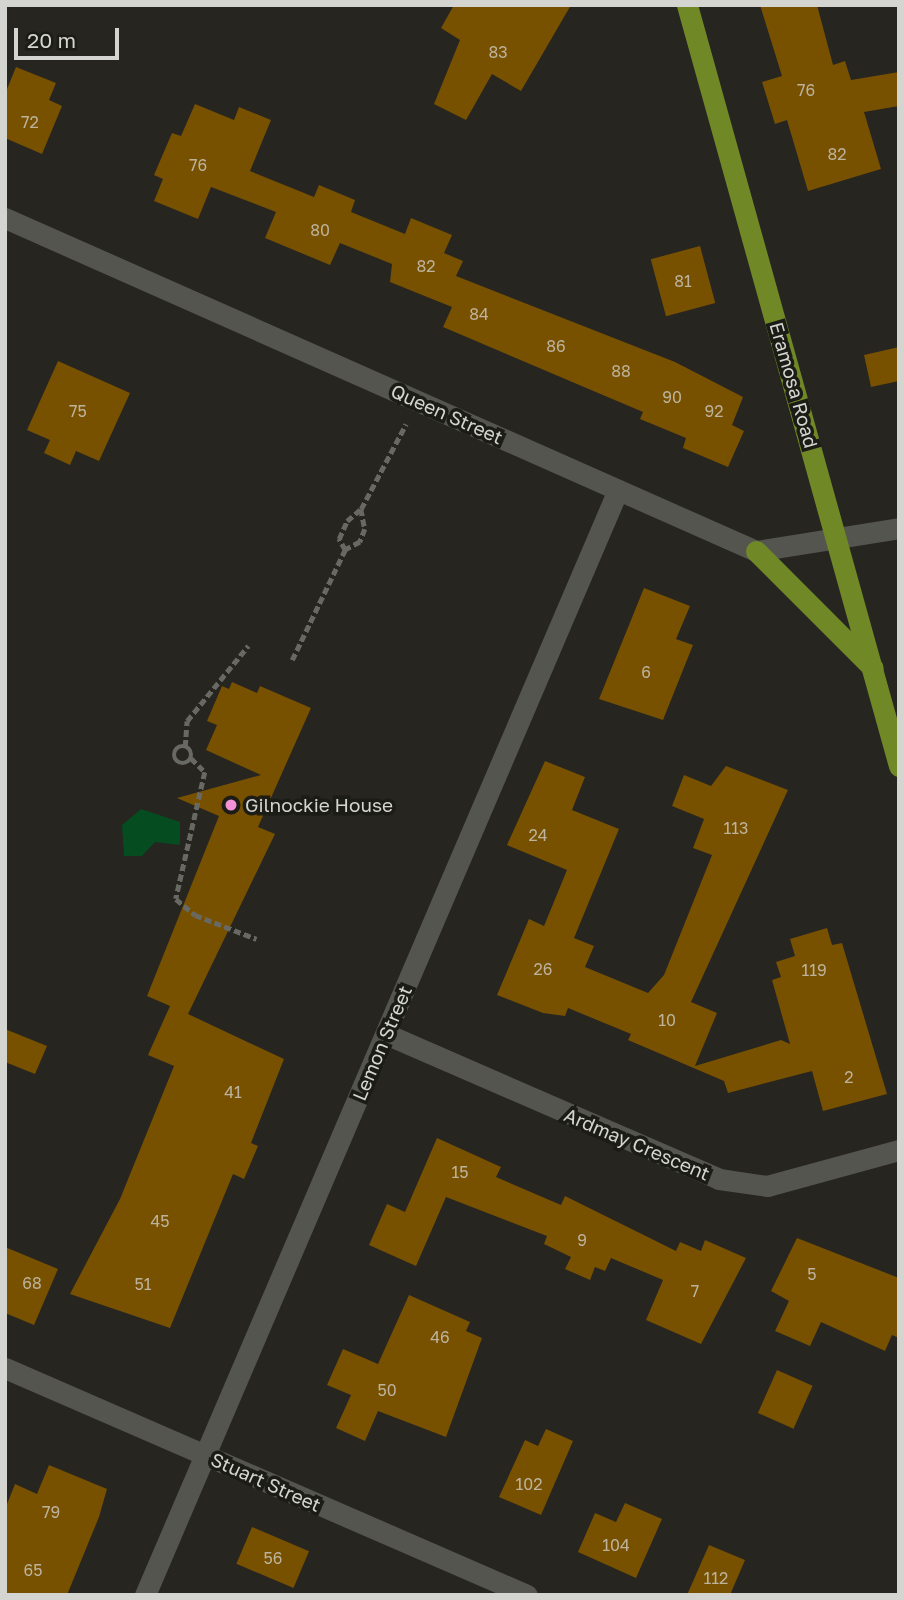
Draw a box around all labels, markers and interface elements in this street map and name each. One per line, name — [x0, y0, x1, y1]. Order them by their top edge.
scale bar — [18, 14, 122, 58]
text: 20 m — [27, 27, 76, 53]
house number: 83 — [488, 42, 508, 62]
house number: 76 — [797, 80, 815, 100]
house number: 72 — [21, 112, 39, 132]
house number: 82 — [827, 144, 847, 164]
house number: 76 — [189, 155, 207, 175]
house number: 80 — [310, 220, 330, 240]
house number: 82 — [416, 256, 436, 276]
house number: 81 — [674, 271, 692, 291]
house number: 84 — [469, 304, 489, 324]
street label: Eramosa Road — [765, 319, 823, 451]
house number: 86 — [546, 336, 566, 356]
house number: 88 — [611, 361, 631, 381]
street label: Queen Street — [387, 379, 507, 449]
house number: 90 — [662, 387, 682, 407]
house number: 75 — [69, 401, 87, 421]
house number: 92 — [705, 401, 723, 421]
house number: 6 — [641, 662, 651, 682]
place label: Gilnockie House — [245, 794, 393, 816]
marker: Gilnockie House — [223, 797, 239, 813]
house number: 113 — [724, 818, 748, 838]
house number: 24 — [528, 825, 548, 845]
house number: 26 — [534, 959, 552, 979]
house number: 119 — [801, 960, 827, 980]
street label: Lemon Street — [348, 982, 416, 1104]
house number: 10 — [658, 1010, 676, 1030]
house number: 2 — [844, 1067, 854, 1087]
house number: 41 — [224, 1082, 242, 1102]
street label: Ardmay Crescent — [561, 1103, 713, 1185]
house number: 15 — [451, 1162, 469, 1182]
house number: 45 — [150, 1211, 170, 1231]
house number: 9 — [577, 1230, 587, 1250]
house number: 5 — [807, 1264, 817, 1284]
house number: 68 — [22, 1273, 42, 1293]
house number: 51 — [134, 1274, 152, 1294]
house number: 7 — [691, 1281, 699, 1301]
house number: 46 — [430, 1327, 450, 1347]
house number: 50 — [377, 1380, 397, 1400]
street label: Stuart Street — [207, 1448, 325, 1516]
house number: 102 — [516, 1474, 542, 1494]
house number: 79 — [42, 1502, 60, 1522]
house number: 104 — [602, 1535, 630, 1555]
house number: 56 — [264, 1548, 282, 1568]
house number: 65 — [24, 1560, 42, 1580]
house number: 112 — [704, 1568, 728, 1588]

